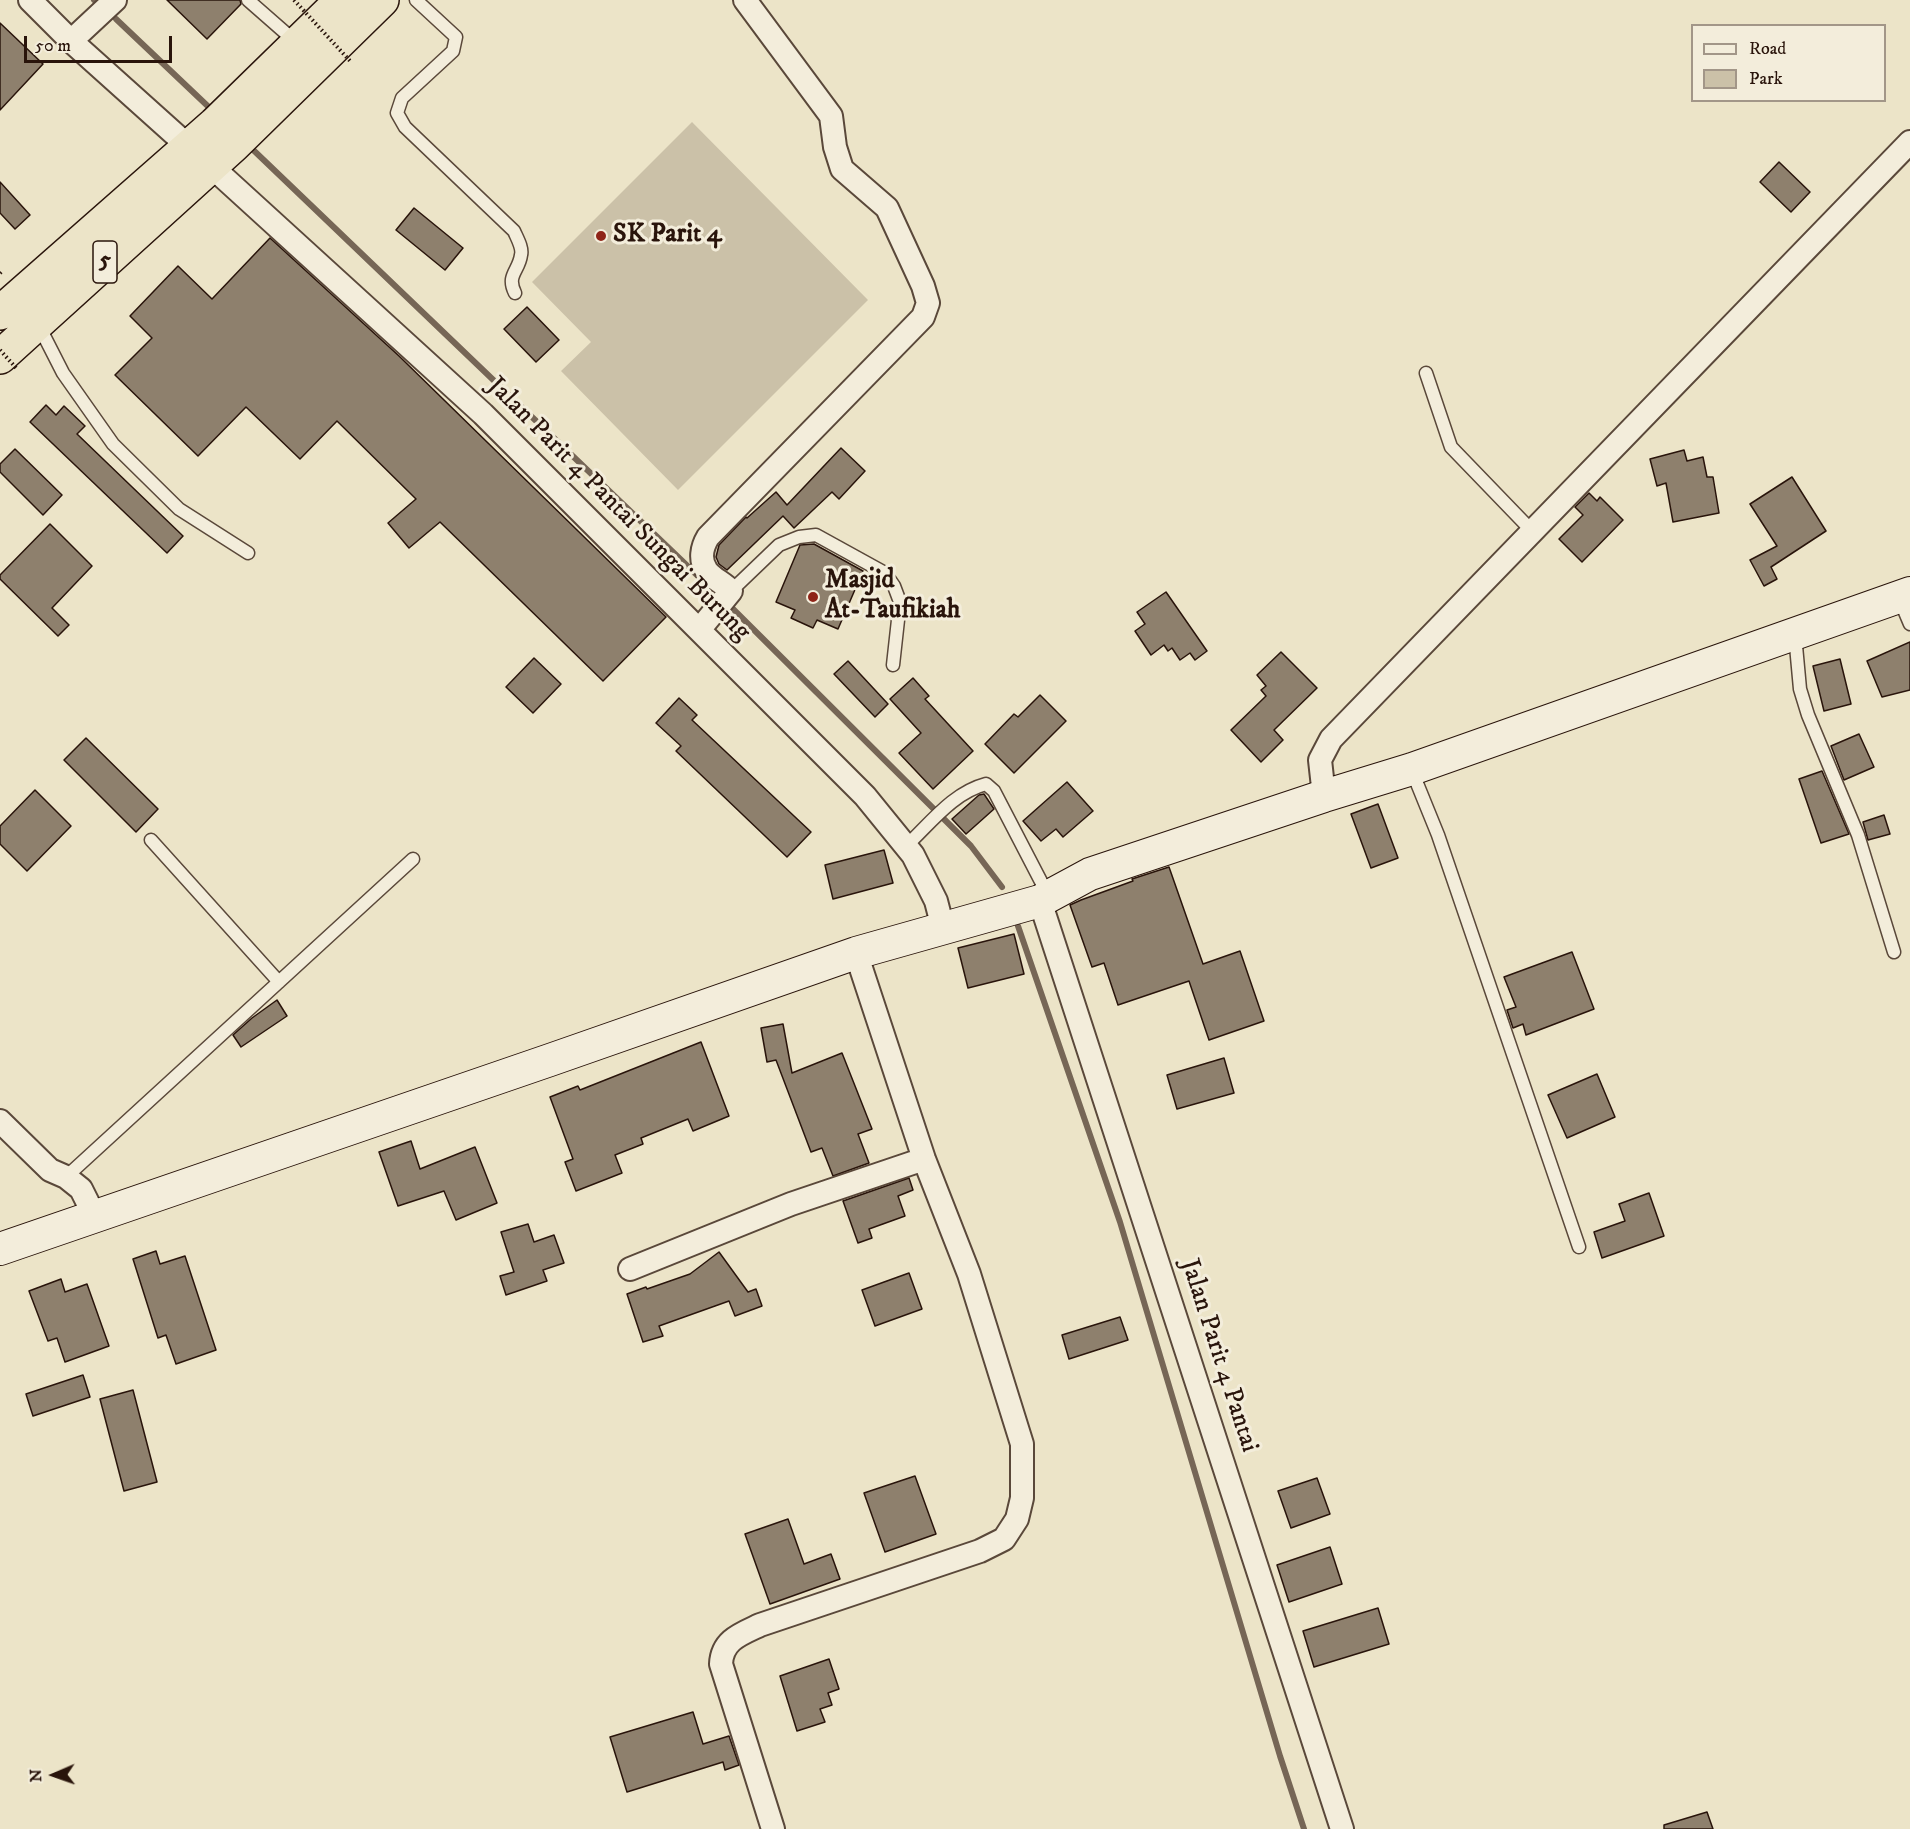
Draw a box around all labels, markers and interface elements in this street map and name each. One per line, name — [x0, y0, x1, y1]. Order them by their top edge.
scale bar — [27, 24, 176, 62]
legend — [1691, 24, 1886, 102]
text: 50 m — [35, 35, 71, 57]
text: Road — [1749, 38, 1786, 60]
text: Park — [1749, 68, 1783, 90]
place label: SK Parit 4 — [613, 220, 722, 252]
marker: SK Parit 4 — [594, 229, 608, 243]
road number: 5 — [93, 241, 117, 283]
street label: Jalan Parit 4 Pantai Sungai Burung — [480, 372, 756, 648]
place label: Masjid At-Taufikiah — [825, 566, 960, 628]
marker: Masjid At-Taufikiah — [806, 590, 820, 604]
street label: Jalan Parit 4 Pantai — [1172, 1255, 1264, 1457]
north arrow — [24, 1745, 84, 1805]
text: N — [26, 1769, 46, 1783]

